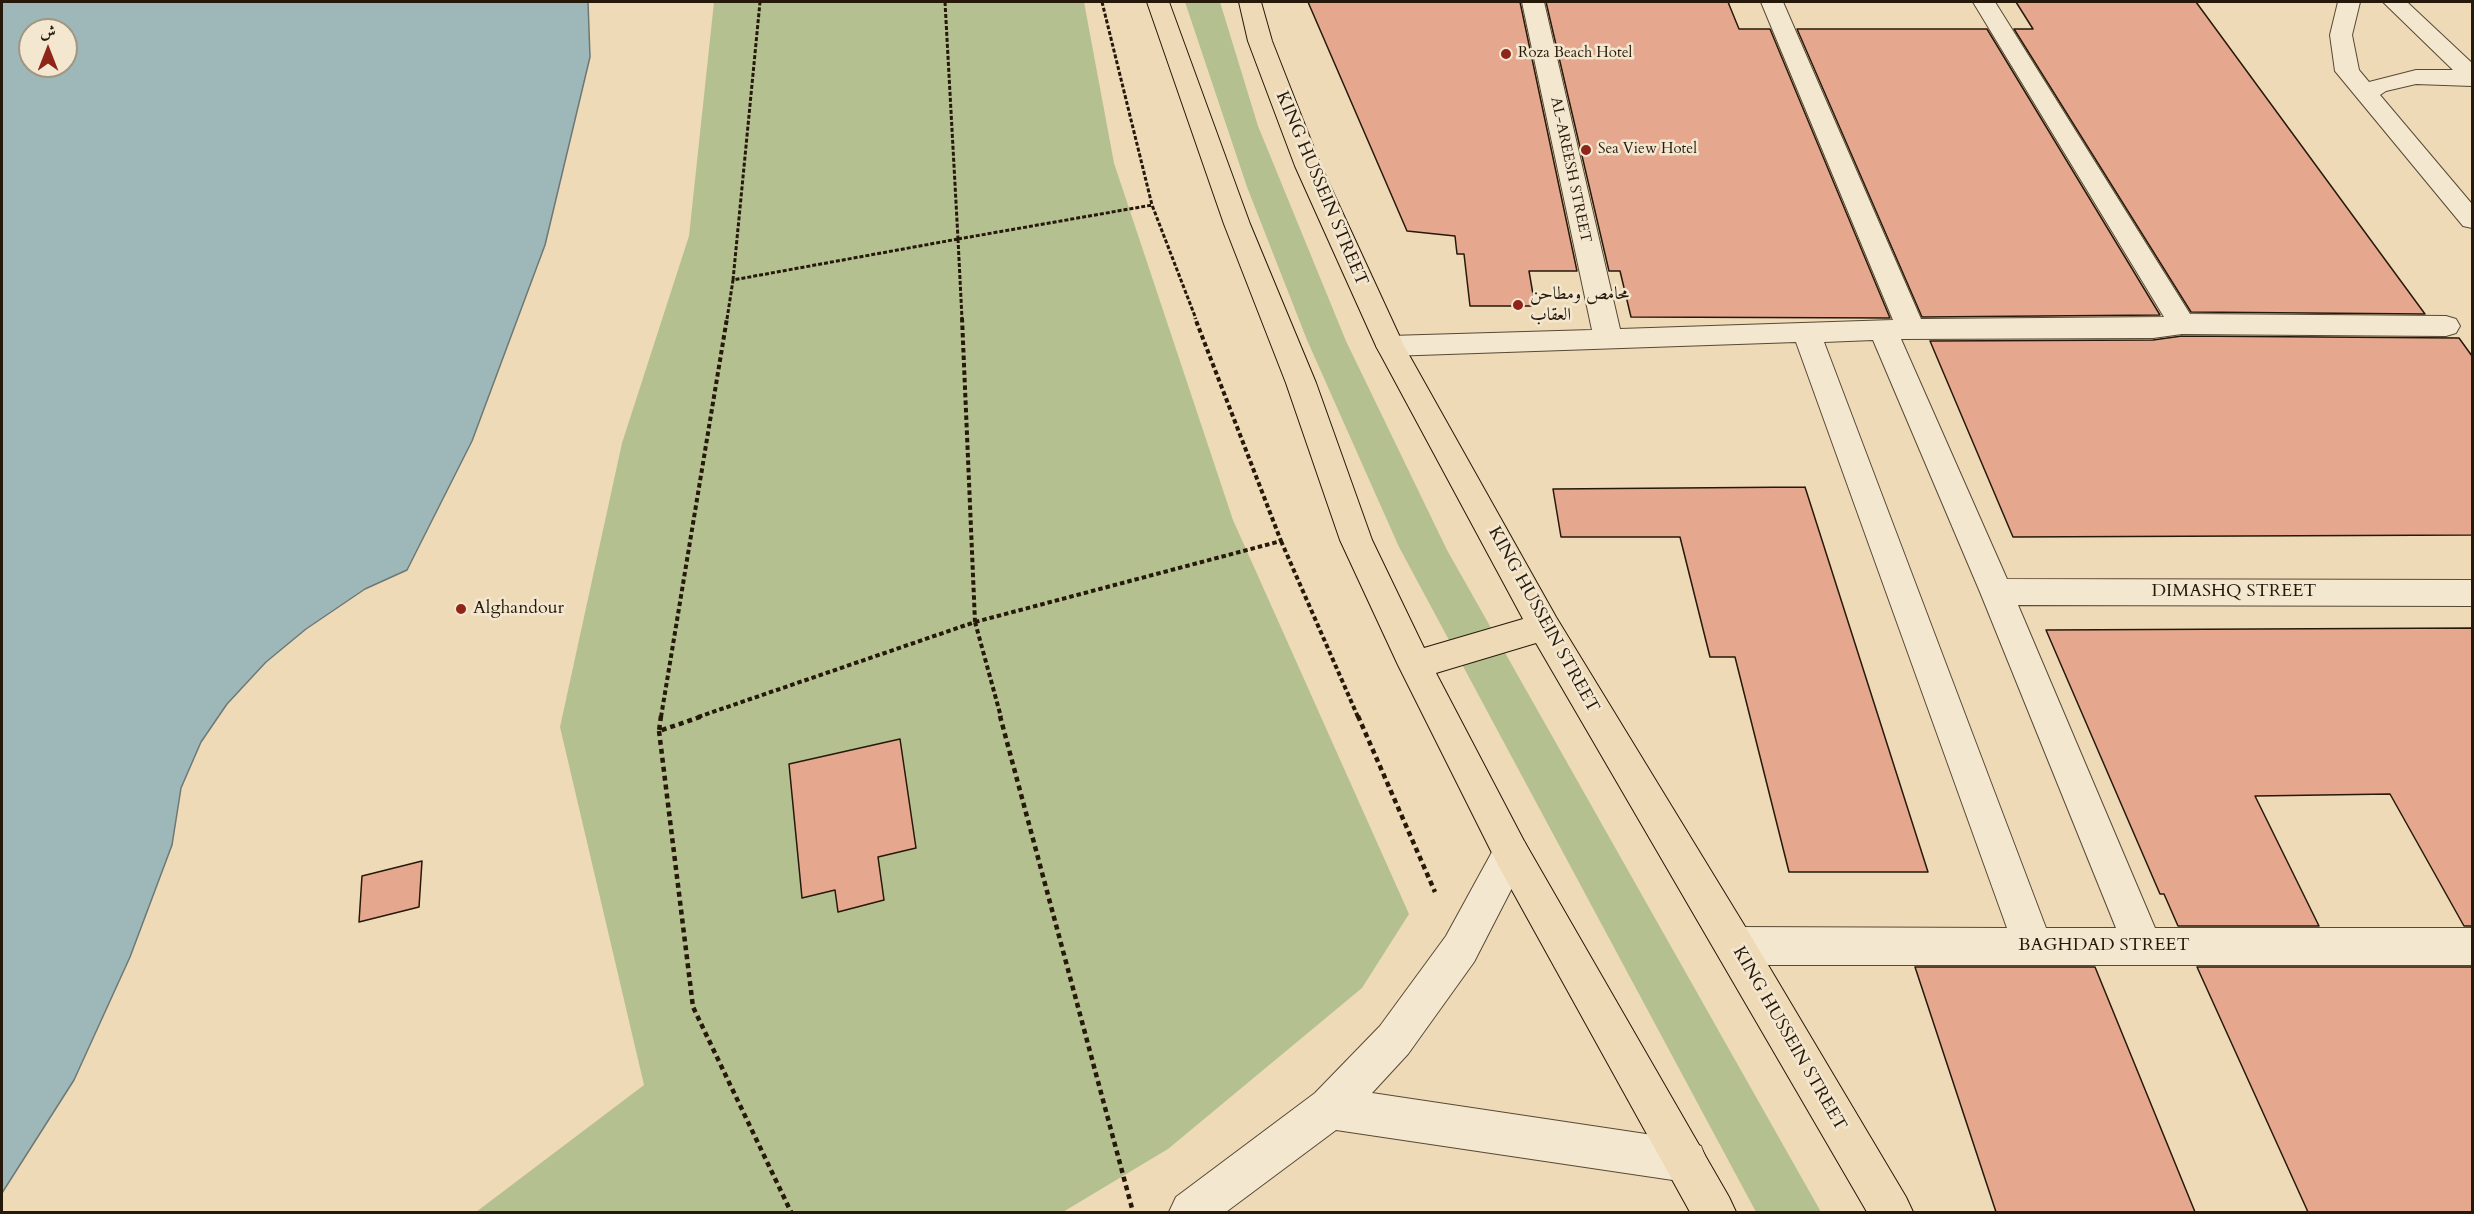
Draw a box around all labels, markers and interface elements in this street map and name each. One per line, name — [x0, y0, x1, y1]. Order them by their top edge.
north arrow — [18, 18, 78, 78]
text: ش — [40, 21, 56, 43]
place label: Roza Beach Hotel — [1518, 45, 1632, 63]
marker: Roza Beach Hotel — [1499, 47, 1513, 61]
street label: KING HUSSEIN STREET — [1270, 88, 1372, 290]
street label: AL-AREESH STREET — [1546, 95, 1594, 245]
place label: Sea View Hotel — [1598, 141, 1697, 159]
marker: Sea View Hotel — [1579, 143, 1593, 157]
place label: محامص ومطاحن العقاب — [1530, 284, 1629, 326]
marker: محامص ومطاحن العقاب — [1511, 298, 1525, 312]
street label: KING HUSSEIN STREET — [1483, 523, 1603, 717]
street label: DIMASHQ STREET — [2151, 581, 2317, 603]
place label: Alghandour — [473, 598, 564, 620]
marker: Alghandour — [454, 602, 468, 616]
street label: BAGHDAD STREET — [2018, 935, 2190, 957]
street label: KING HUSSEIN STREET — [1727, 943, 1851, 1135]

